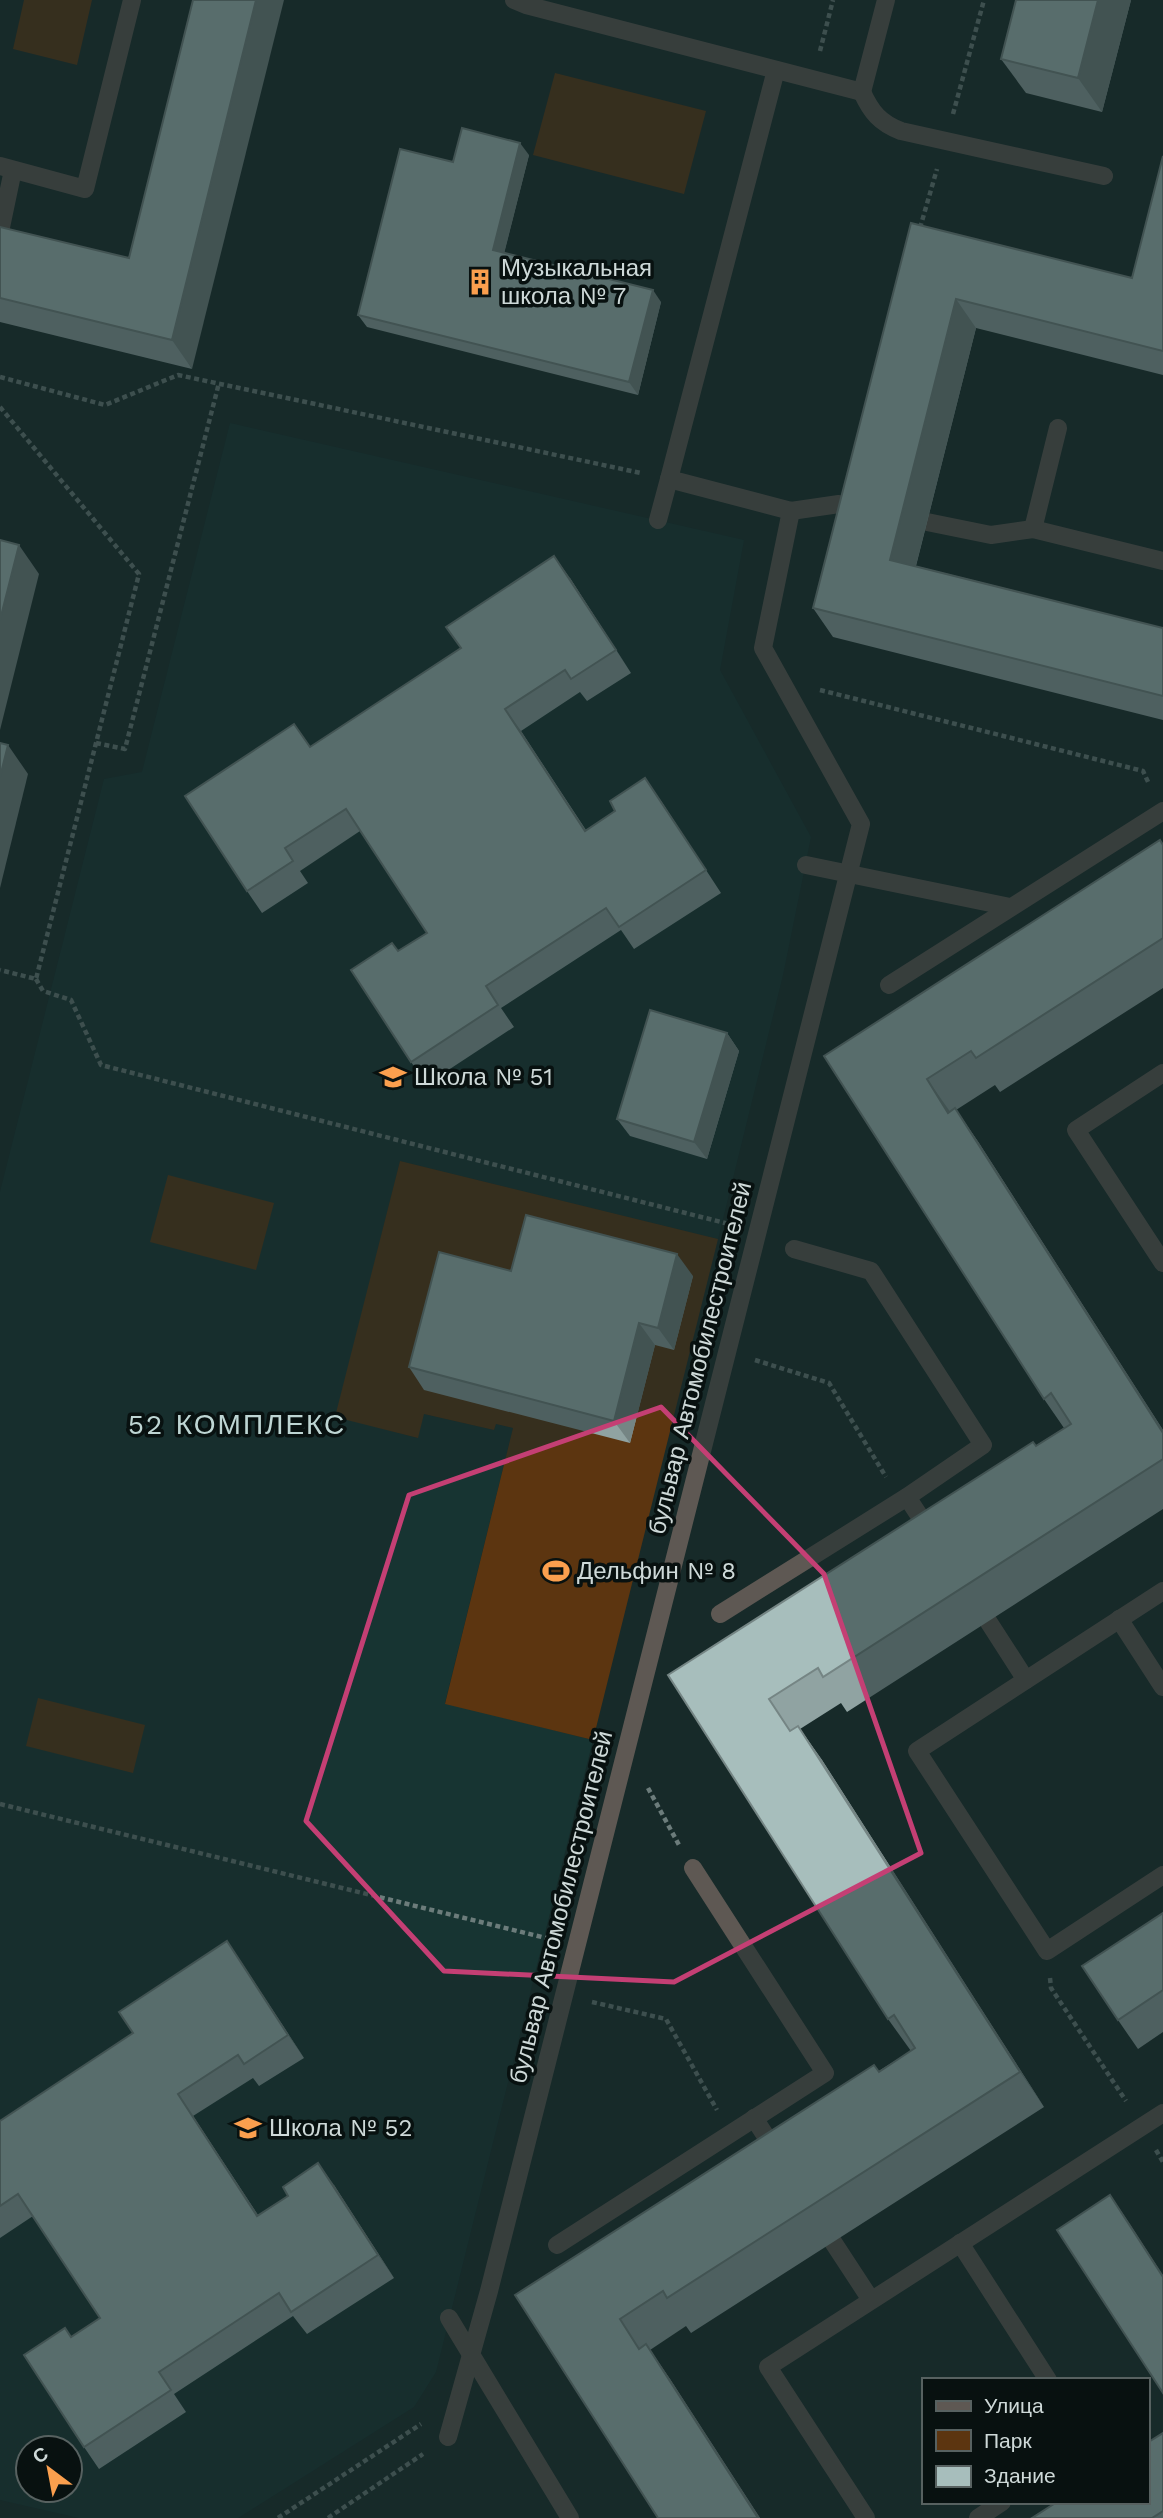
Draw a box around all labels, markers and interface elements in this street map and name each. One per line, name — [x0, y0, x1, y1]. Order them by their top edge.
place label: Музыкальная школа № 7 — [501, 254, 652, 310]
building icon: Музыкальная школа № 7 — [465, 267, 495, 297]
school or university icon: Школа № 51 — [378, 1062, 408, 1092]
place label: Школа № 51 — [414, 1063, 553, 1091]
street label: бульвар Автомобилестроителей — [643, 1179, 757, 1537]
district label: 52 КОМПЛЕКС — [128, 1408, 346, 1441]
sports icon: Дельфин № 8 — [541, 1556, 571, 1586]
place label: Дельфин № 8 — [577, 1557, 736, 1585]
street label: бульвар Автомобилестроителей — [504, 1728, 618, 2086]
school or university icon: Школа № 52 — [233, 2113, 263, 2143]
place label: Школа № 52 — [269, 2114, 413, 2142]
legend — [922, 2378, 1149, 2504]
text: Улица — [984, 2393, 1044, 2418]
text: Парк — [984, 2428, 1032, 2453]
north arrow — [14, 2434, 84, 2504]
text: С — [28, 2441, 52, 2468]
text: Здание — [984, 2463, 1056, 2488]

